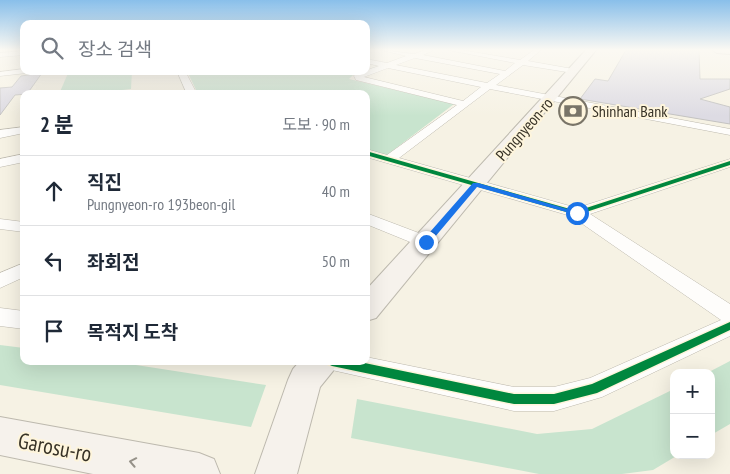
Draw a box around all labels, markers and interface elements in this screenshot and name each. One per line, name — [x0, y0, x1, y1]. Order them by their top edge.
search box — [20, 20, 370, 75]
icon: search — [38, 34, 66, 62]
text: 장소 검색 — [78, 37, 152, 61]
street label: Pungnyeon-ro — [491, 93, 557, 165]
bank icon: Shinhan Bank — [558, 96, 588, 126]
place label: Shinhan Bank — [592, 101, 668, 121]
text: 2 분 — [40, 111, 74, 138]
text: 도보 · 90 m — [282, 114, 350, 134]
text: 직진 — [87, 170, 122, 194]
icon: ahead — [40, 177, 68, 205]
text: 40 m — [322, 181, 350, 201]
text: Pungnyeon-ro 193beon-gil — [87, 194, 235, 214]
route start — [566, 202, 589, 225]
route end — [415, 231, 438, 254]
icon: left — [40, 247, 68, 275]
text: 좌회전 — [87, 250, 139, 274]
text: 50 m — [322, 251, 350, 271]
icon: arrive — [40, 317, 68, 345]
text: 목적지 도착 — [87, 320, 178, 344]
map controls — [670, 369, 715, 459]
button: + — [670, 369, 715, 414]
button: − — [670, 414, 715, 459]
street label: Garosu-ro — [16, 426, 94, 468]
one-way arrow — [129, 457, 138, 467]

